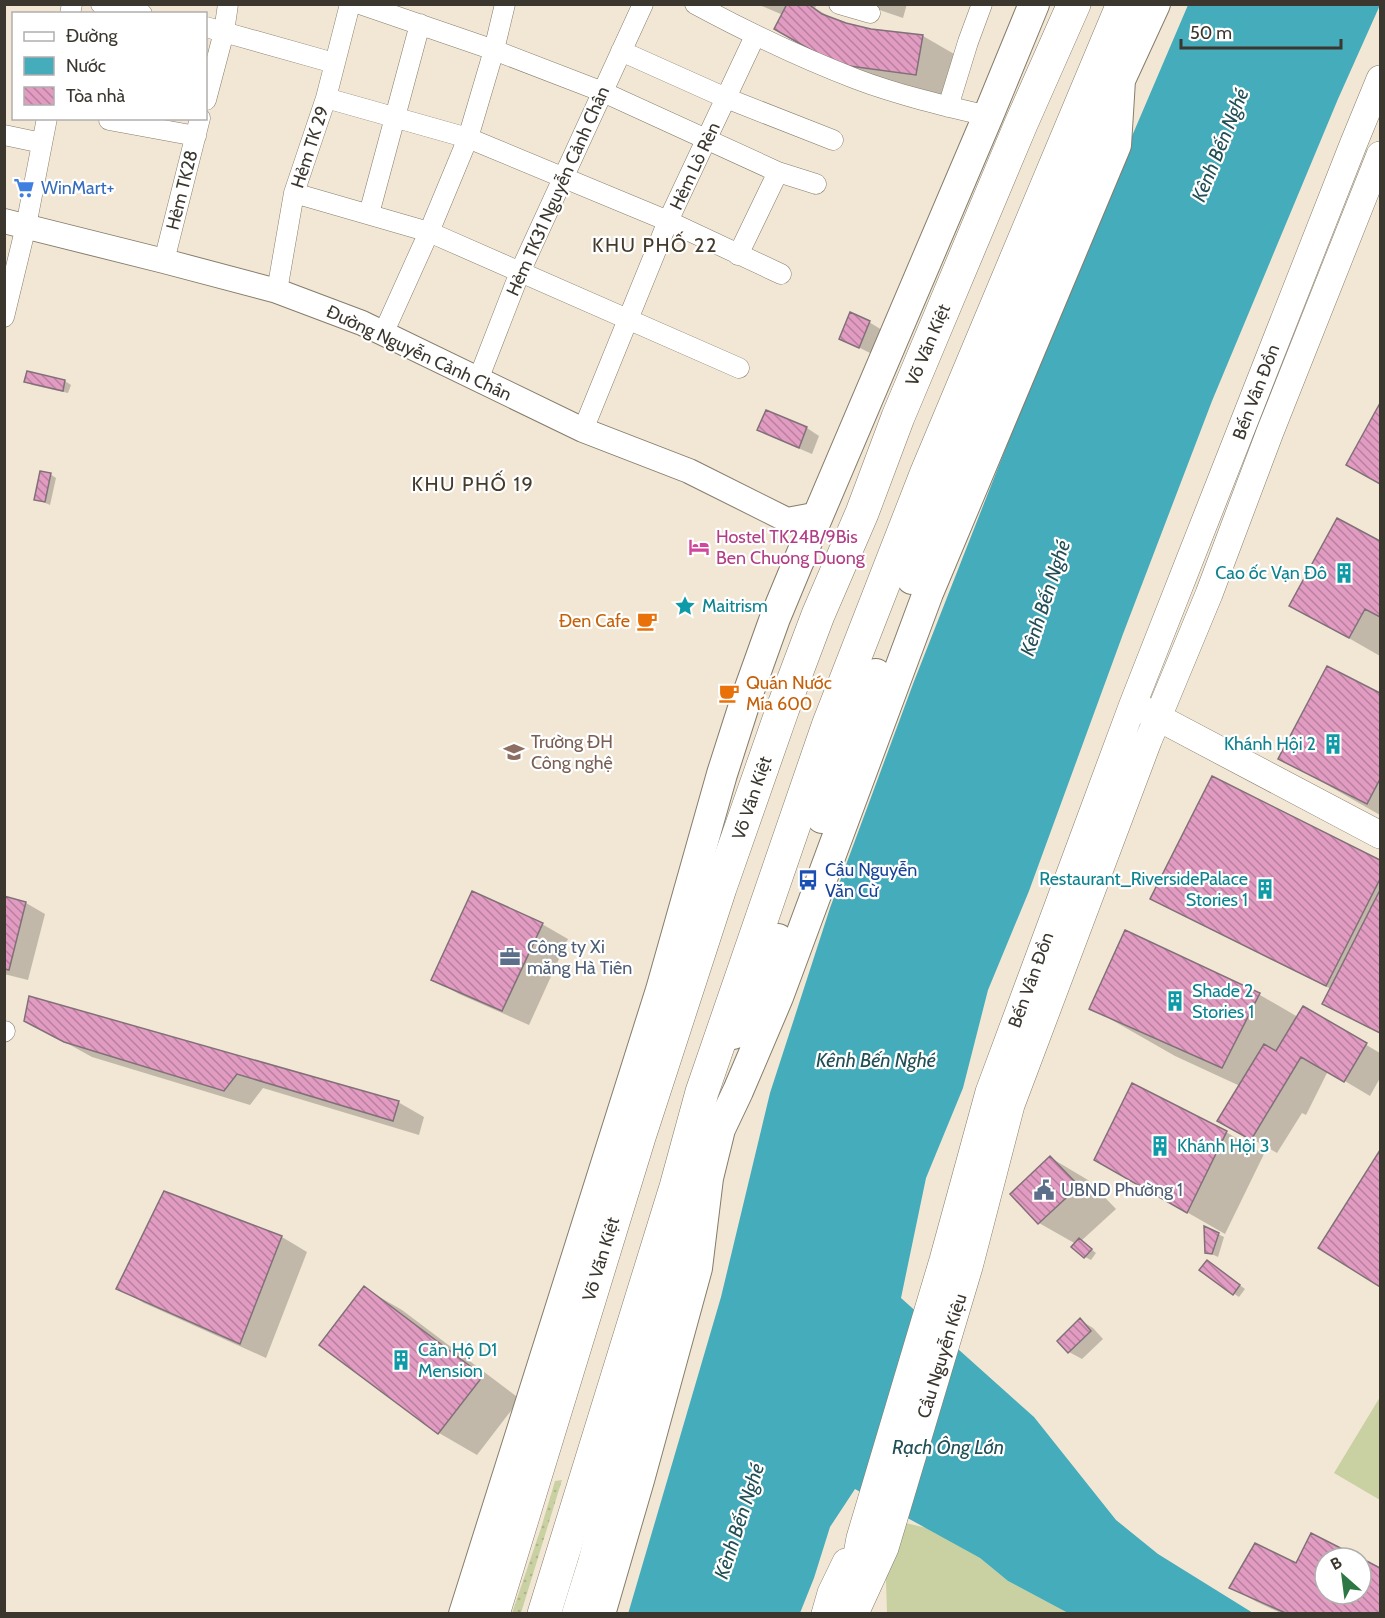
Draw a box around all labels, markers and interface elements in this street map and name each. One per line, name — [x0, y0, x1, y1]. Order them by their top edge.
legend — [12, 12, 207, 120]
scale bar — [1181, 12, 1342, 50]
text: 50 m — [1190, 22, 1232, 44]
text: Đường — [66, 25, 119, 47]
text: Nước — [66, 55, 106, 77]
street label: Hẻm TK31 Nguyễn Cảnh Chân — [502, 83, 614, 299]
text: Tòa nhà — [66, 85, 126, 107]
water label: Kênh Bến Nghé — [1186, 85, 1254, 205]
street label: Hẻm TK 29 — [286, 103, 334, 191]
street label: Hẻm Lò Rèn — [665, 119, 725, 213]
street label: Hẻm TK28 — [161, 148, 203, 232]
supermarket icon: WinMart+ — [12, 176, 36, 200]
place label: WinMart+ — [41, 177, 114, 199]
district label: KHU PHỐ 22 — [592, 231, 718, 257]
street label: Đường Nguyễn Cảnh Chân — [323, 300, 515, 406]
street label: Võ Văn Kiệt — [901, 301, 955, 389]
street label: Bến Vân Đồn — [1228, 341, 1284, 443]
district label: KHU PHỐ 19 — [412, 470, 534, 496]
place label: Hostel TK24B/9Bis Ben Chuong Duong — [716, 526, 866, 569]
hotel icon: Hostel TK24B/9Bis Ben Chuong Duong — [687, 535, 711, 559]
water label: Kênh Bến Nghé — [1015, 537, 1075, 659]
building icon: Cao ốc Vạn Đô — [1332, 561, 1356, 585]
place label: Cao ốc Vạn Đô — [1215, 562, 1327, 584]
place icon: Maitrism — [673, 594, 697, 618]
place label: Maitrism — [702, 595, 768, 617]
cafe icon: Đen Cafe — [635, 609, 659, 633]
place label: Đen Cafe — [559, 610, 630, 632]
place label: Quán Nước Mía 600 — [746, 672, 832, 715]
cafe icon: Quán Nước Mía 600 — [717, 681, 741, 705]
place label: Trường ĐH Công nghệ — [531, 731, 613, 774]
building icon: Khánh Hội 2 — [1321, 732, 1345, 756]
place label: Khánh Hội 2 — [1224, 733, 1316, 755]
school or university icon: Trường ĐH Công nghệ — [502, 740, 526, 764]
street label: Võ Văn Kiệt — [728, 753, 776, 843]
place label: Cầu Nguyễn Văn Cừ — [825, 859, 917, 902]
bus stop icon: Cầu Nguyễn Văn Cừ — [796, 868, 820, 892]
place label: Restaurant_RiversidePalace Stories 1 — [1039, 868, 1248, 911]
building icon: Restaurant_RiversidePalace Stories 1 — [1253, 877, 1277, 901]
street label: Bến Vân Đồn — [1004, 929, 1058, 1031]
place label: Công ty Xi măng Hà Tiên — [527, 936, 632, 979]
office icon: Công ty Xi măng Hà Tiên — [498, 945, 522, 969]
place label: Shade 2 Stories 1 — [1192, 980, 1254, 1023]
building icon: Shade 2 Stories 1 — [1163, 989, 1187, 1013]
water label: Kênh Bến Nghé — [816, 1048, 936, 1072]
building icon: Khánh Hội 3 — [1148, 1134, 1172, 1158]
place label: Khánh Hội 3 — [1177, 1135, 1269, 1157]
public building icon: UBND Phường 1 — [1032, 1178, 1056, 1202]
place label: UBND Phường 1 — [1061, 1179, 1183, 1201]
street label: Võ Văn Kiệt — [578, 1214, 624, 1304]
street label: Cầu Nguyễn Kiệu — [913, 1291, 971, 1421]
place label: Căn Hộ D1 Mension — [418, 1339, 497, 1382]
building icon: Căn Hộ D1 Mension — [389, 1348, 413, 1372]
water label: Rạch Ông Lớn — [892, 1435, 1004, 1459]
water label: Kênh Bến Nghé — [709, 1460, 769, 1582]
north arrow — [1313, 1546, 1373, 1606]
text: B — [1327, 1552, 1345, 1574]

